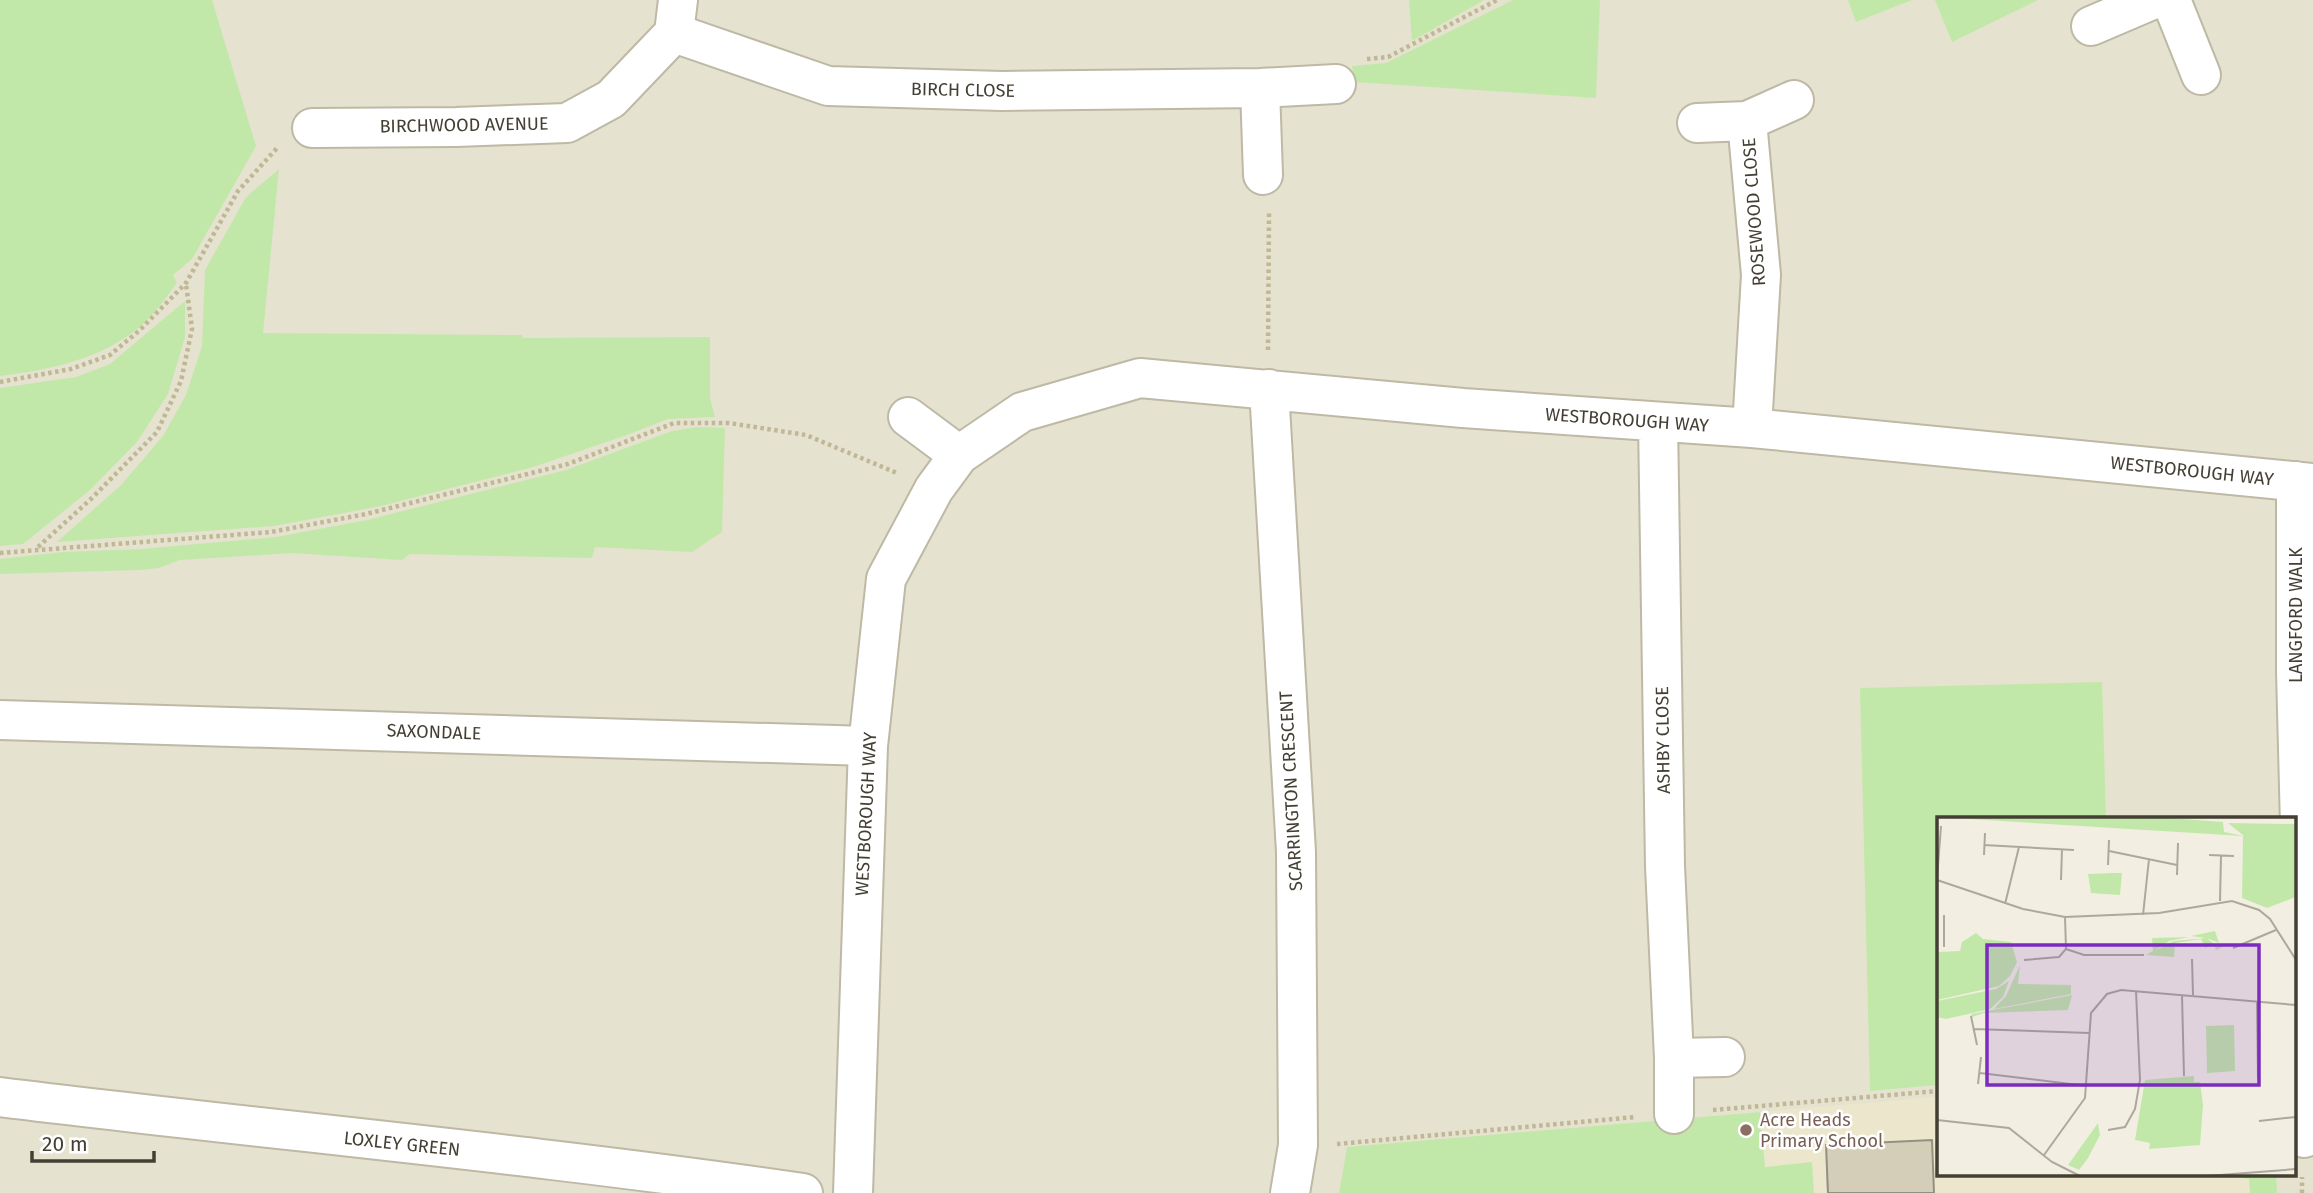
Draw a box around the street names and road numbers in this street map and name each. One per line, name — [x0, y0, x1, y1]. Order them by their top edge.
street label: BIRCH CLOSE — [911, 78, 1015, 102]
street label: BIRCHWOOD AVENUE — [379, 113, 549, 137]
street label: ROSEWOOD CLOSE — [1738, 137, 1770, 287]
street label: WESTBOROUGH WAY — [1544, 403, 1710, 437]
street label: WESTBOROUGH WAY — [2109, 451, 2275, 491]
street label: LANGFORD WALK — [2285, 547, 2307, 683]
street label: ASHBY CLOSE — [1651, 686, 1675, 794]
street label: SCARRINGTON CRESCENT — [1275, 690, 1307, 892]
street label: SAXONDALE — [386, 719, 482, 745]
street label: WESTBOROUGH WAY — [851, 731, 881, 897]
street label: LOXLEY GREEN — [343, 1127, 461, 1161]

